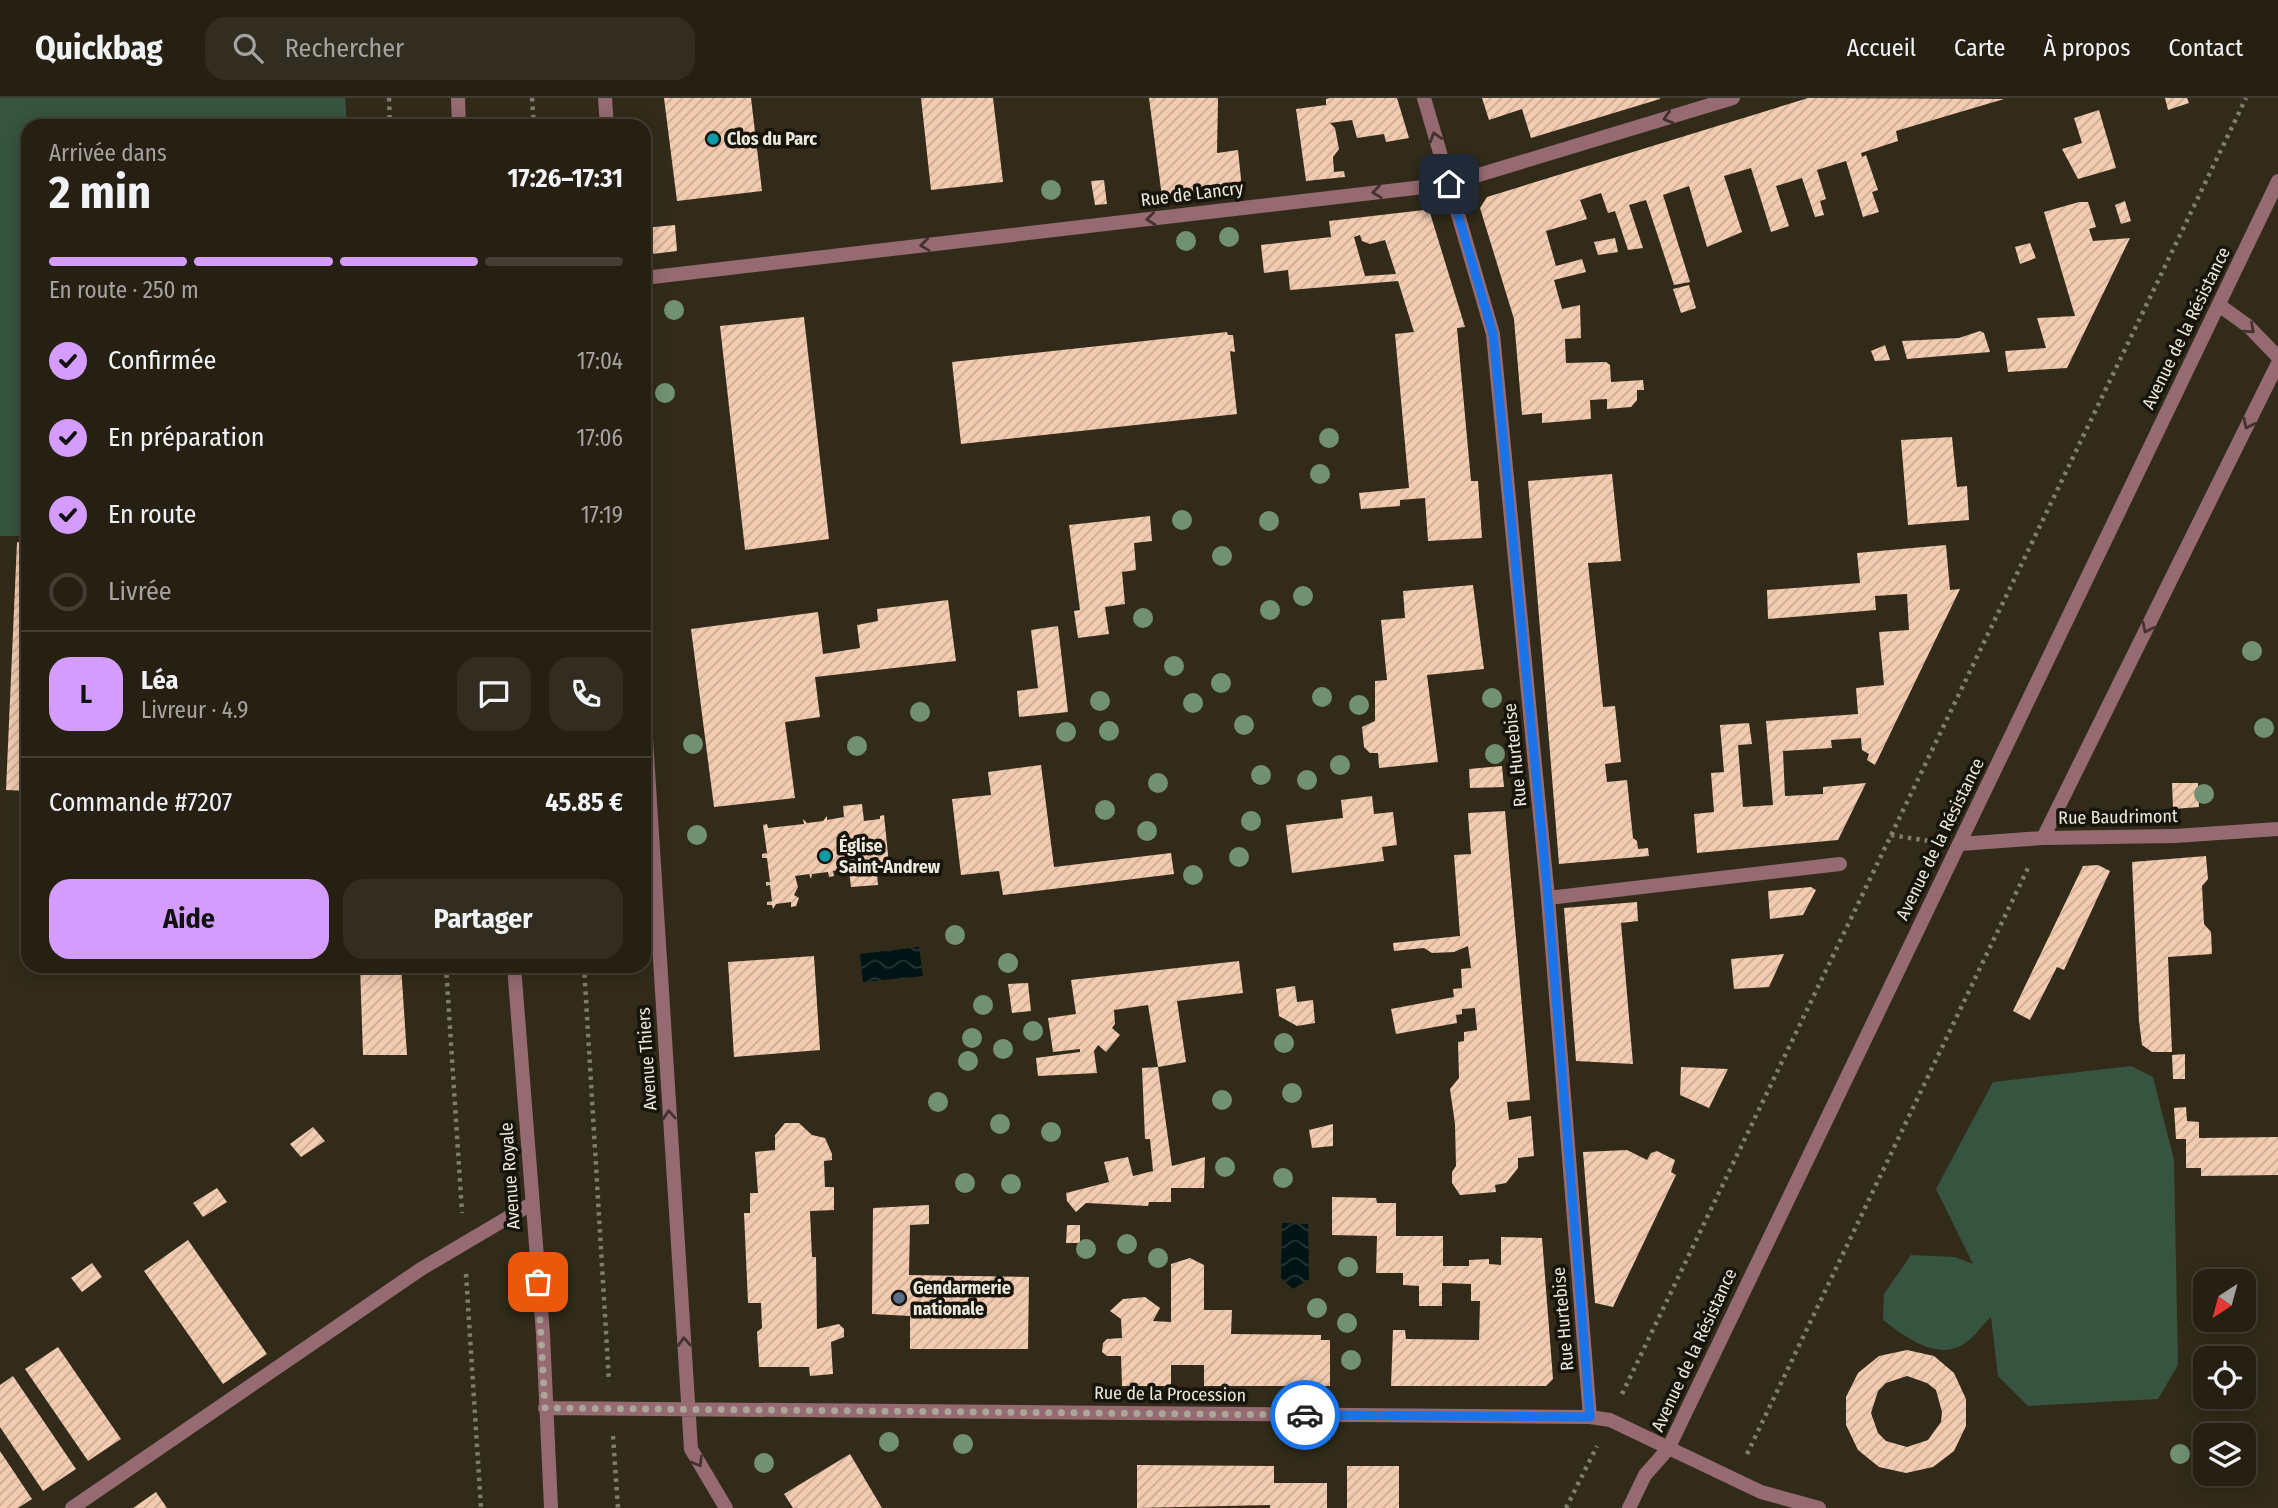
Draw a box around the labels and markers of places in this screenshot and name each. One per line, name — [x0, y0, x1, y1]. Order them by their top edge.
place label: Clos du Parc — [727, 128, 817, 150]
marker: Clos du Parc — [705, 131, 721, 147]
pin — [1419, 154, 1479, 214]
place label: Église Saint-Andrew — [839, 834, 941, 878]
marker: Église Saint-Andrew — [817, 848, 833, 864]
pin — [508, 1252, 568, 1312]
place label: Gendarmerie nationale — [913, 1277, 1011, 1320]
marker: Gendarmerie nationale — [891, 1290, 907, 1306]

